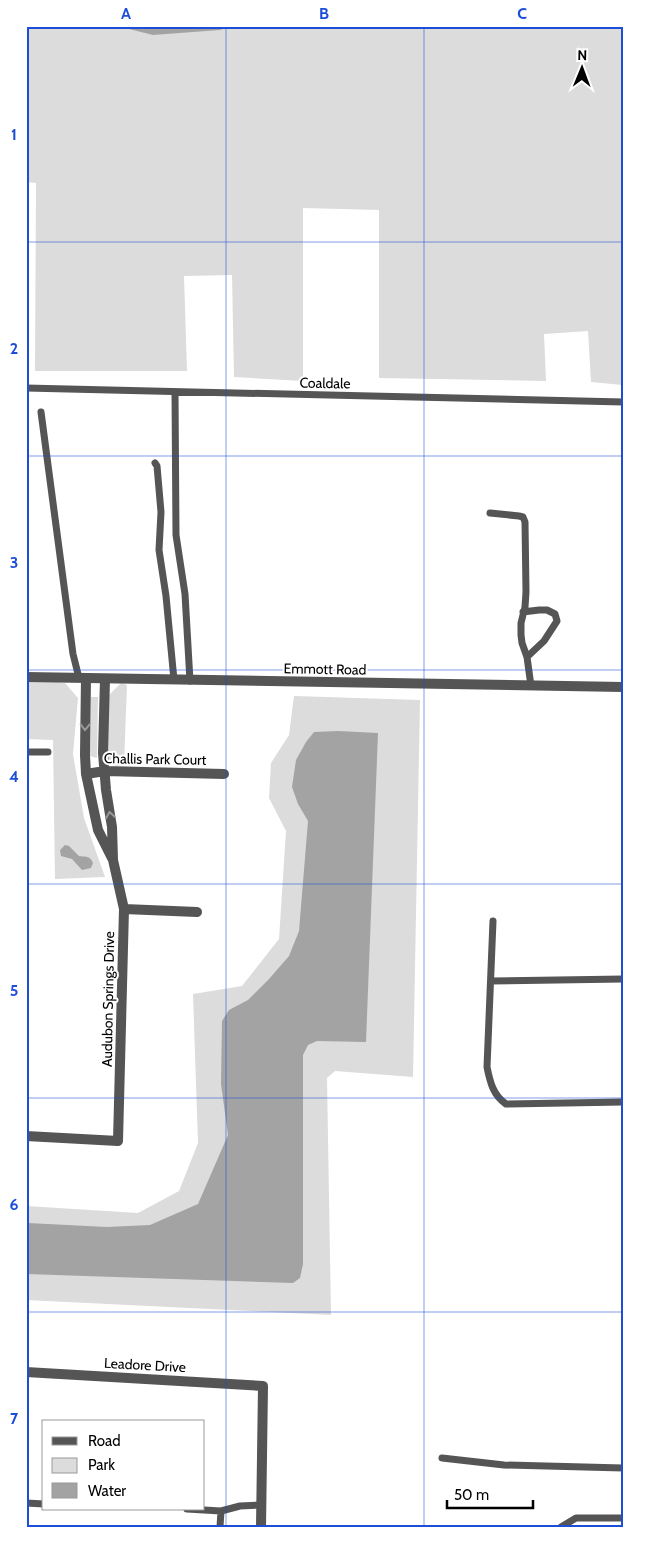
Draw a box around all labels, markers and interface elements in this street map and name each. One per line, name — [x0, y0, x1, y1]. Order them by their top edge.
text: A — [121, 4, 131, 23]
text: B — [319, 4, 329, 23]
text: C — [517, 4, 527, 23]
north arrow — [556, 42, 606, 92]
text: N — [577, 46, 587, 64]
text: 1 — [11, 125, 17, 144]
text: 2 — [10, 339, 18, 358]
street label: Coaldale — [299, 374, 351, 392]
text: 3 — [10, 553, 18, 572]
street label: Emmott Road — [283, 659, 367, 679]
one-way arrow — [80, 724, 90, 731]
street label: Challis Park Court — [104, 749, 207, 769]
text: 4 — [9, 767, 19, 786]
one-way arrow — [106, 811, 116, 820]
street label: Audubon Springs Drive — [98, 931, 118, 1067]
text: 5 — [10, 981, 18, 1000]
text: 6 — [10, 1195, 19, 1214]
street label: Leadore Drive — [103, 1354, 187, 1376]
text: 7 — [10, 1409, 19, 1428]
legend — [42, 1420, 205, 1510]
text: Road — [88, 1432, 121, 1450]
text: Park — [88, 1456, 115, 1474]
scale bar — [447, 1478, 533, 1510]
text: Water — [88, 1482, 126, 1500]
text: 50 m — [454, 1486, 489, 1504]

